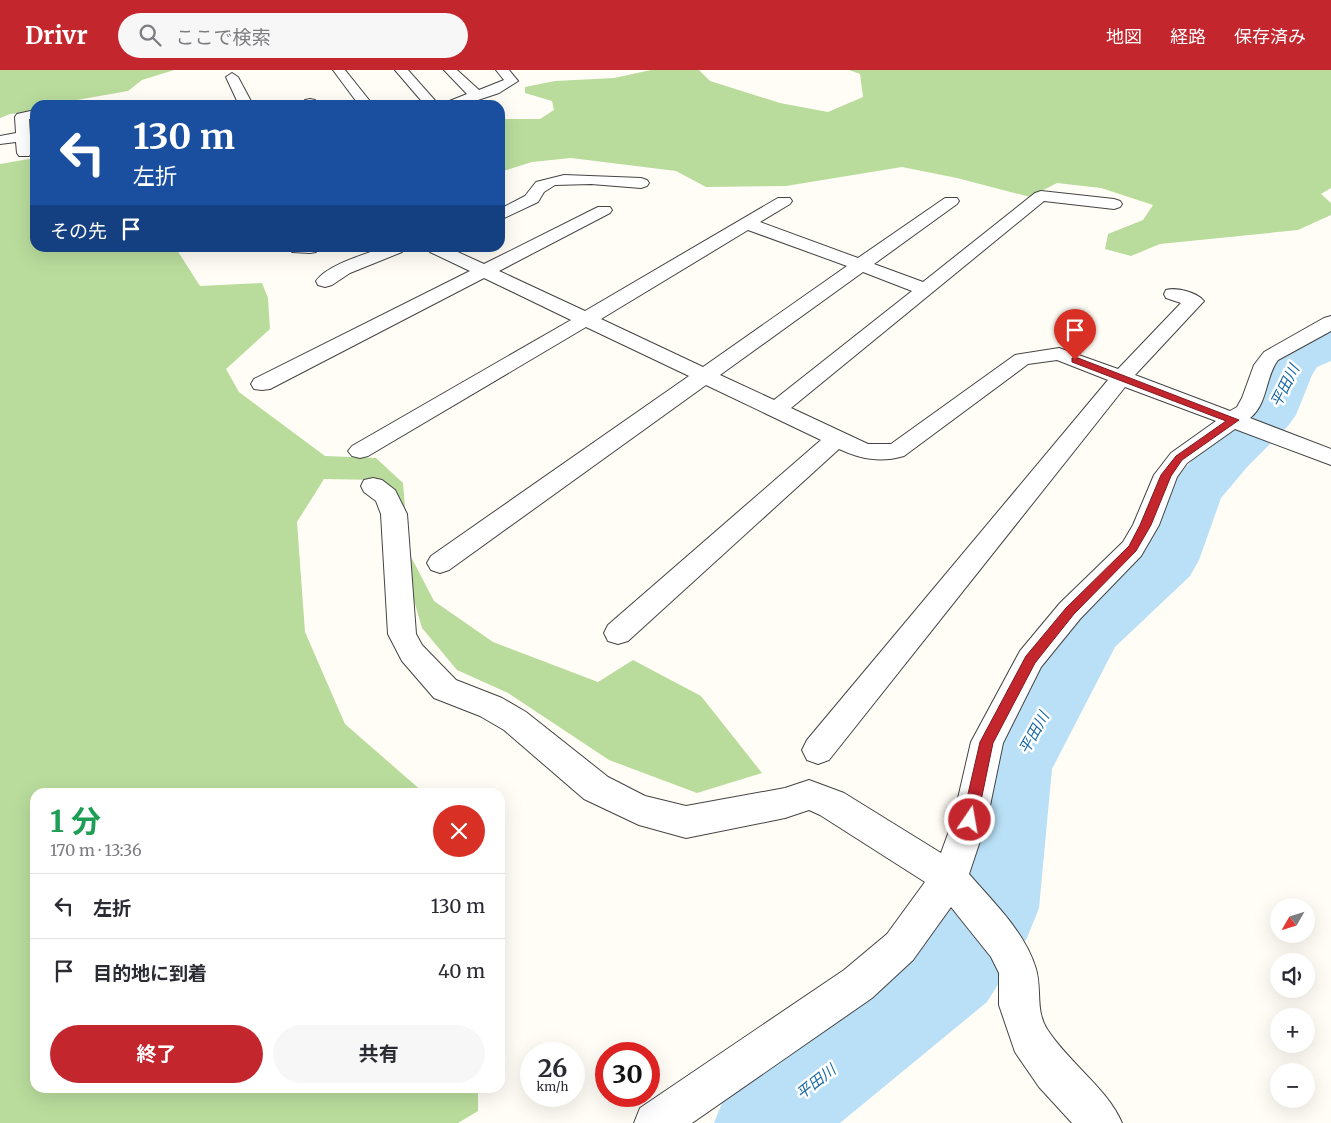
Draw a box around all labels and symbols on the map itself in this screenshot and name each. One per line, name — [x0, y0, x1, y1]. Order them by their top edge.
pin — [1054, 309, 1096, 360]
water label: 平田川 — [1266, 360, 1304, 410]
water label: 平田川 — [1014, 707, 1054, 757]
position arrow — [943, 793, 995, 845]
north arrow — [1270, 898, 1315, 942]
speed limit sign: 30 — [595, 1042, 660, 1107]
water label: 平田川 — [792, 1059, 841, 1103]

